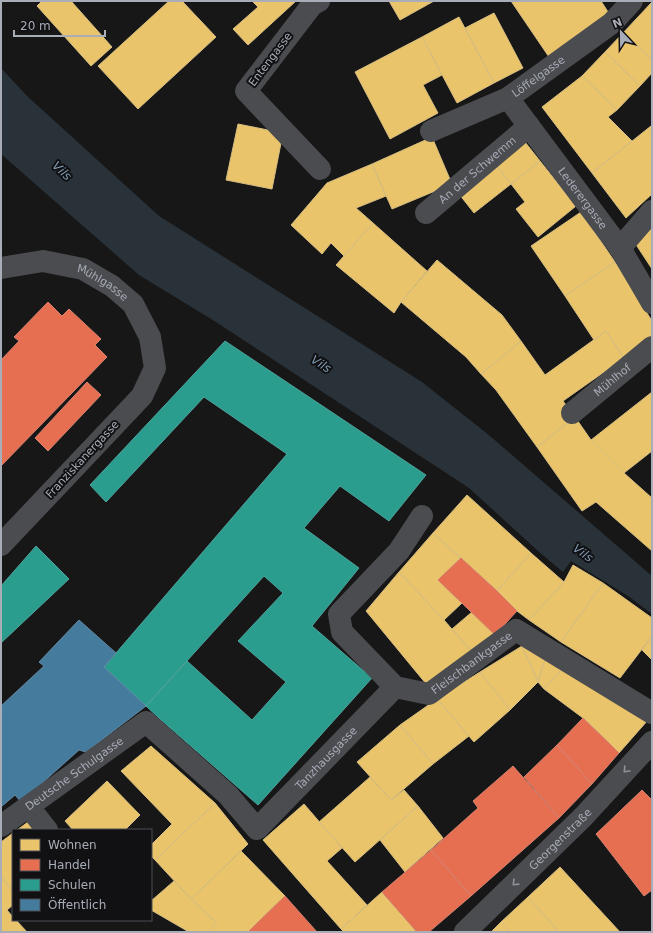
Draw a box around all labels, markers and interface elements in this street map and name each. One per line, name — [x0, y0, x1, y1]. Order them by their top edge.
scale bar — [14, 12, 105, 38]
north arrow — [601, 12, 641, 52]
text: N — [611, 15, 624, 31]
text: 20 m — [20, 19, 51, 33]
street label: Entengasse — [246, 30, 295, 89]
street label: Löffelgasse — [510, 53, 568, 100]
street label: An der Schwemm — [436, 134, 519, 206]
water label: Vils — [50, 159, 74, 183]
street label: Lederergasse — [555, 165, 610, 232]
street label: Mühlgasse — [76, 262, 131, 304]
water label: Vils — [308, 352, 334, 376]
street label: Mühlhof — [591, 361, 634, 399]
street label: Franziskanergasse — [43, 418, 122, 501]
water label: Vils — [570, 541, 596, 565]
street label: Fleischbankgasse — [429, 629, 515, 697]
street label: Tanzhausgasse — [292, 724, 360, 793]
street label: Deutsche Schulgasse — [23, 734, 126, 814]
one-way arrow — [623, 766, 630, 773]
street label: Georgenstraße — [527, 806, 595, 873]
legend — [12, 829, 152, 921]
text: Wohnen — [48, 838, 97, 852]
text: Handel — [48, 858, 90, 872]
text: Schulen — [48, 878, 96, 892]
one-way arrow — [512, 878, 520, 886]
text: Öffentlich — [48, 896, 106, 912]

